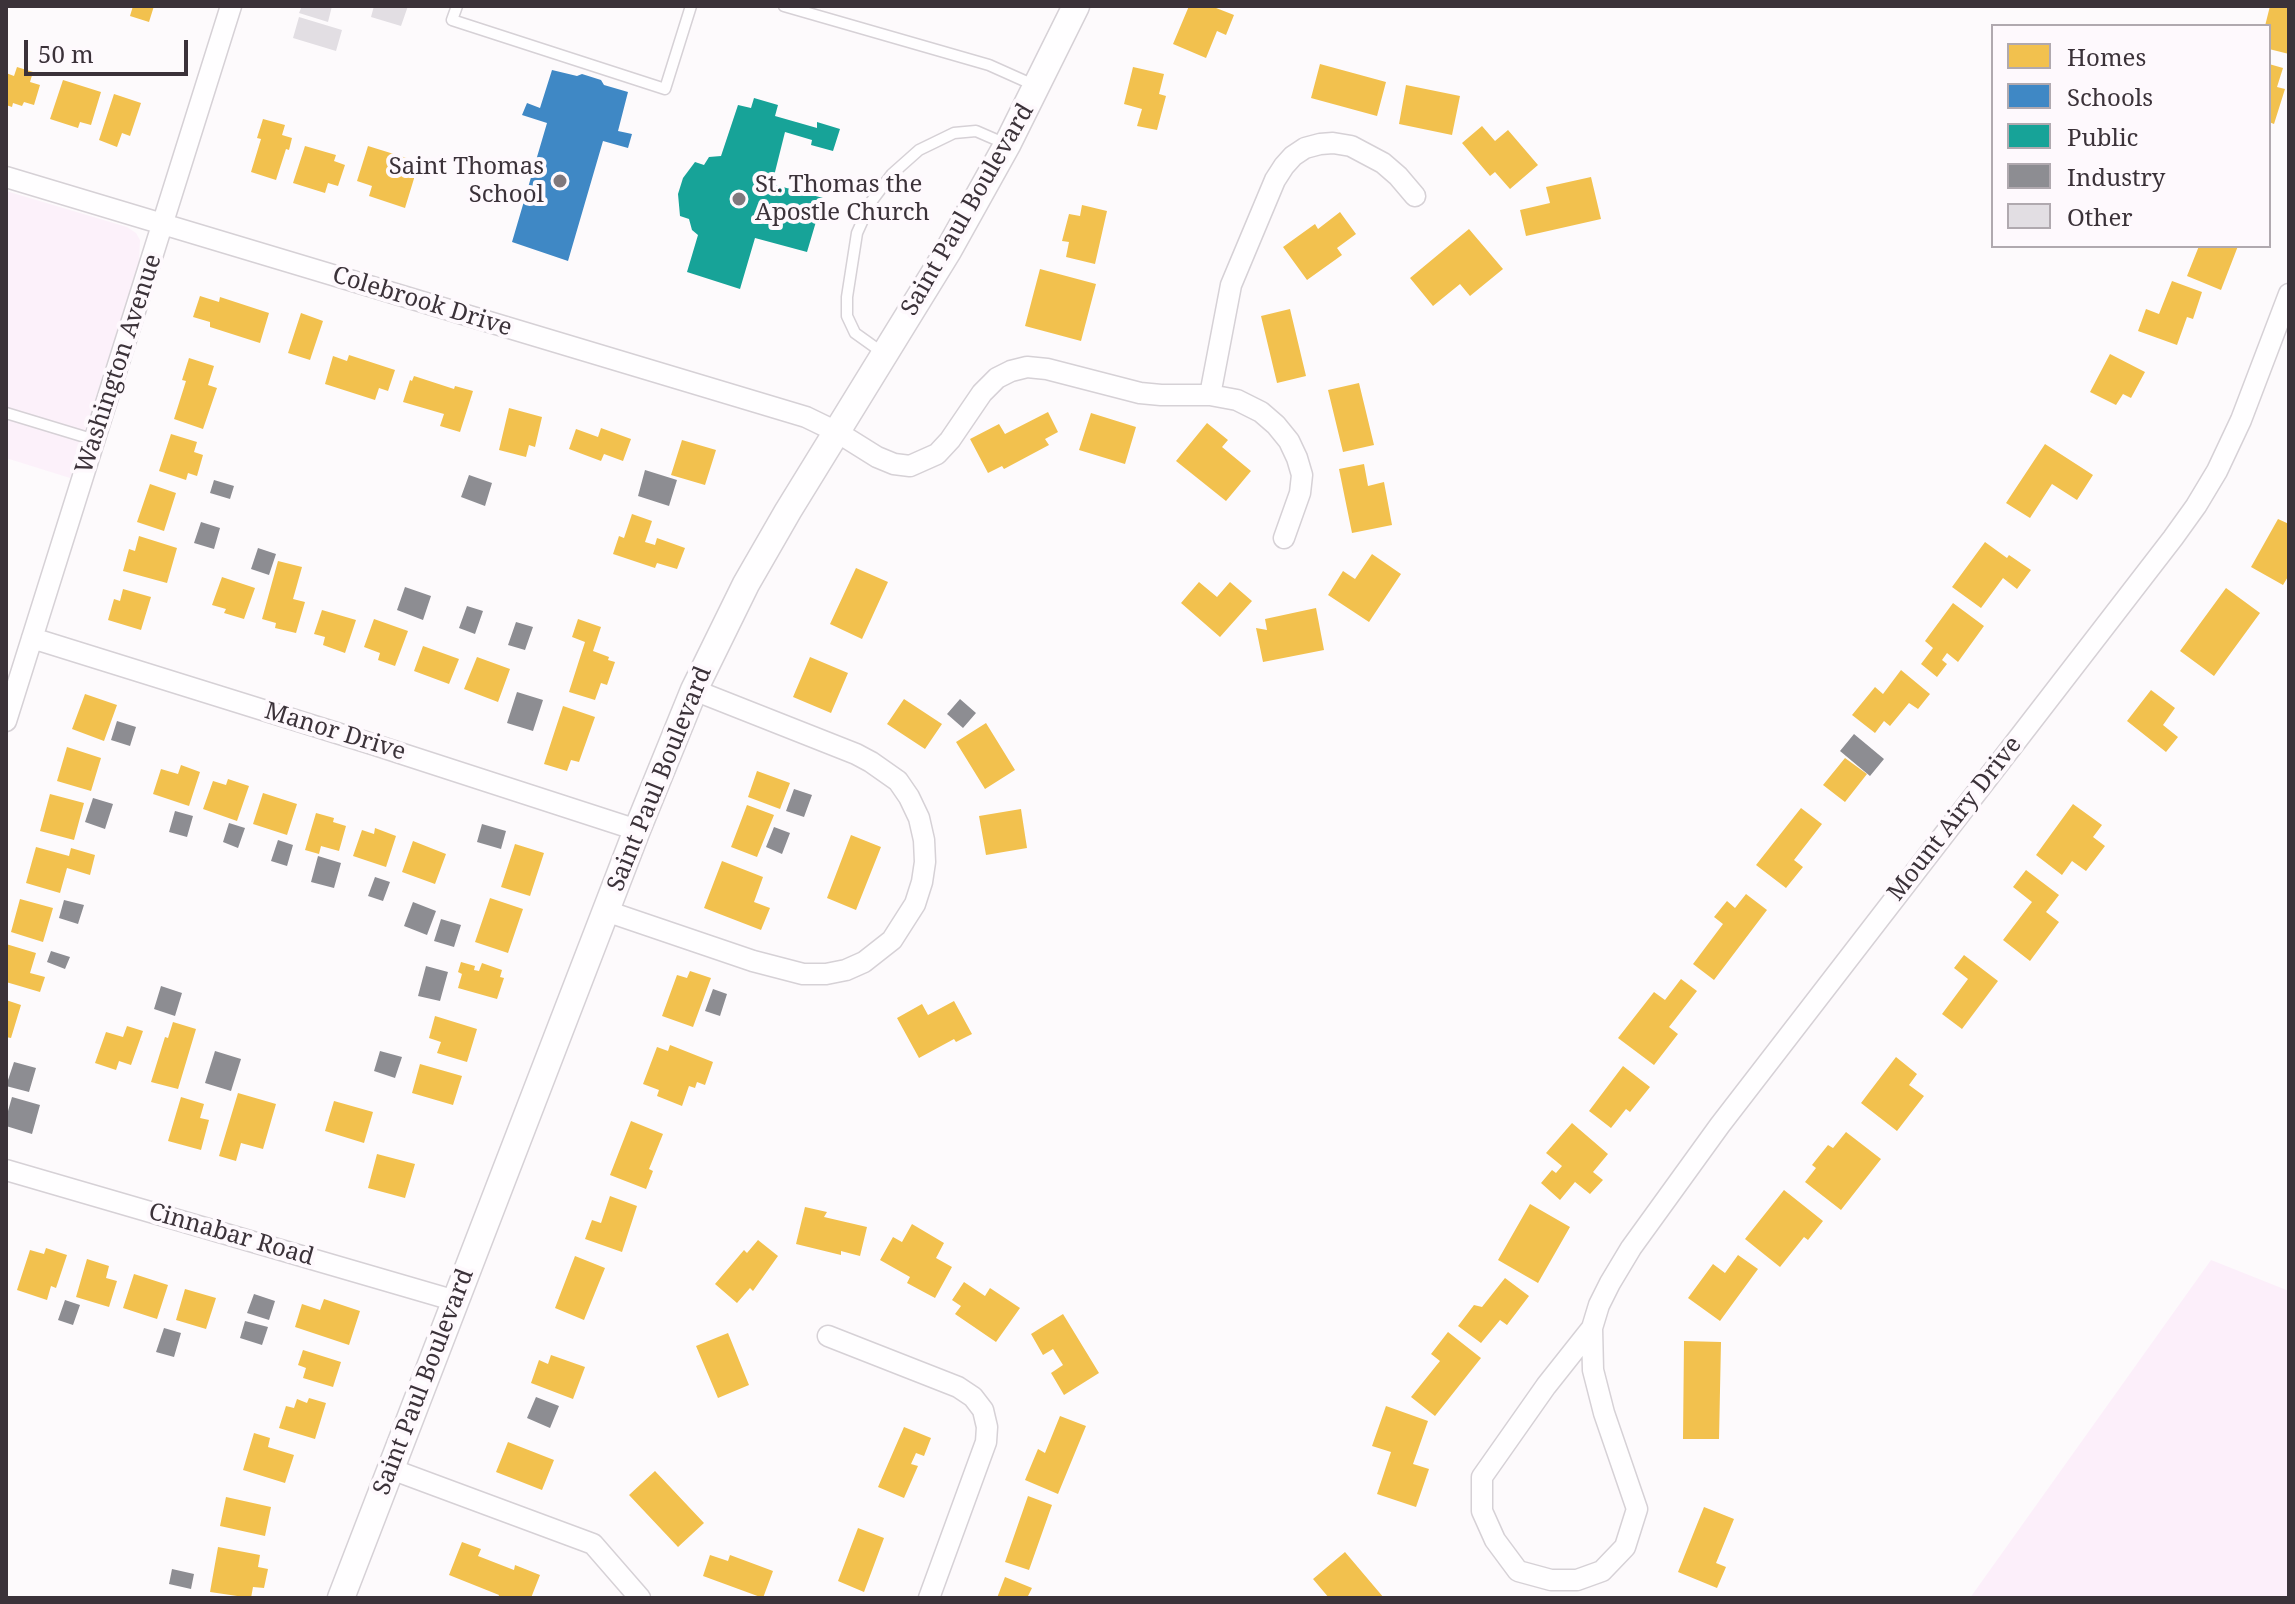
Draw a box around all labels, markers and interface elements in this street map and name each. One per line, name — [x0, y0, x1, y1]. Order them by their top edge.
scale bar — [28, 24, 192, 74]
legend — [1991, 24, 2271, 248]
text: 50 m — [38, 37, 94, 70]
text: Homes — [2067, 40, 2146, 73]
text: Schools — [2067, 80, 2153, 113]
street label: Saint Paul Boulevard — [896, 99, 1040, 321]
text: Public — [2067, 120, 2138, 153]
place label: Saint Thomas School — [389, 153, 544, 209]
text: Industry — [2067, 160, 2165, 193]
place label: St. Thomas the Apostle Church — [755, 171, 930, 227]
marker: Saint Thomas School — [551, 172, 569, 190]
marker: St. Thomas the Apostle Church — [730, 190, 748, 208]
text: Other — [2067, 200, 2133, 233]
street label: Washington Avenue — [70, 251, 168, 477]
street label: Colebrook Drive — [329, 261, 515, 343]
street label: Saint Paul Boulevard — [602, 662, 718, 896]
street label: Manor Drive — [261, 697, 409, 767]
street label: Mount Airy Drive — [1882, 731, 2028, 907]
street label: Cinnabar Road — [145, 1198, 317, 1272]
street label: Saint Paul Boulevard — [368, 1265, 480, 1499]

